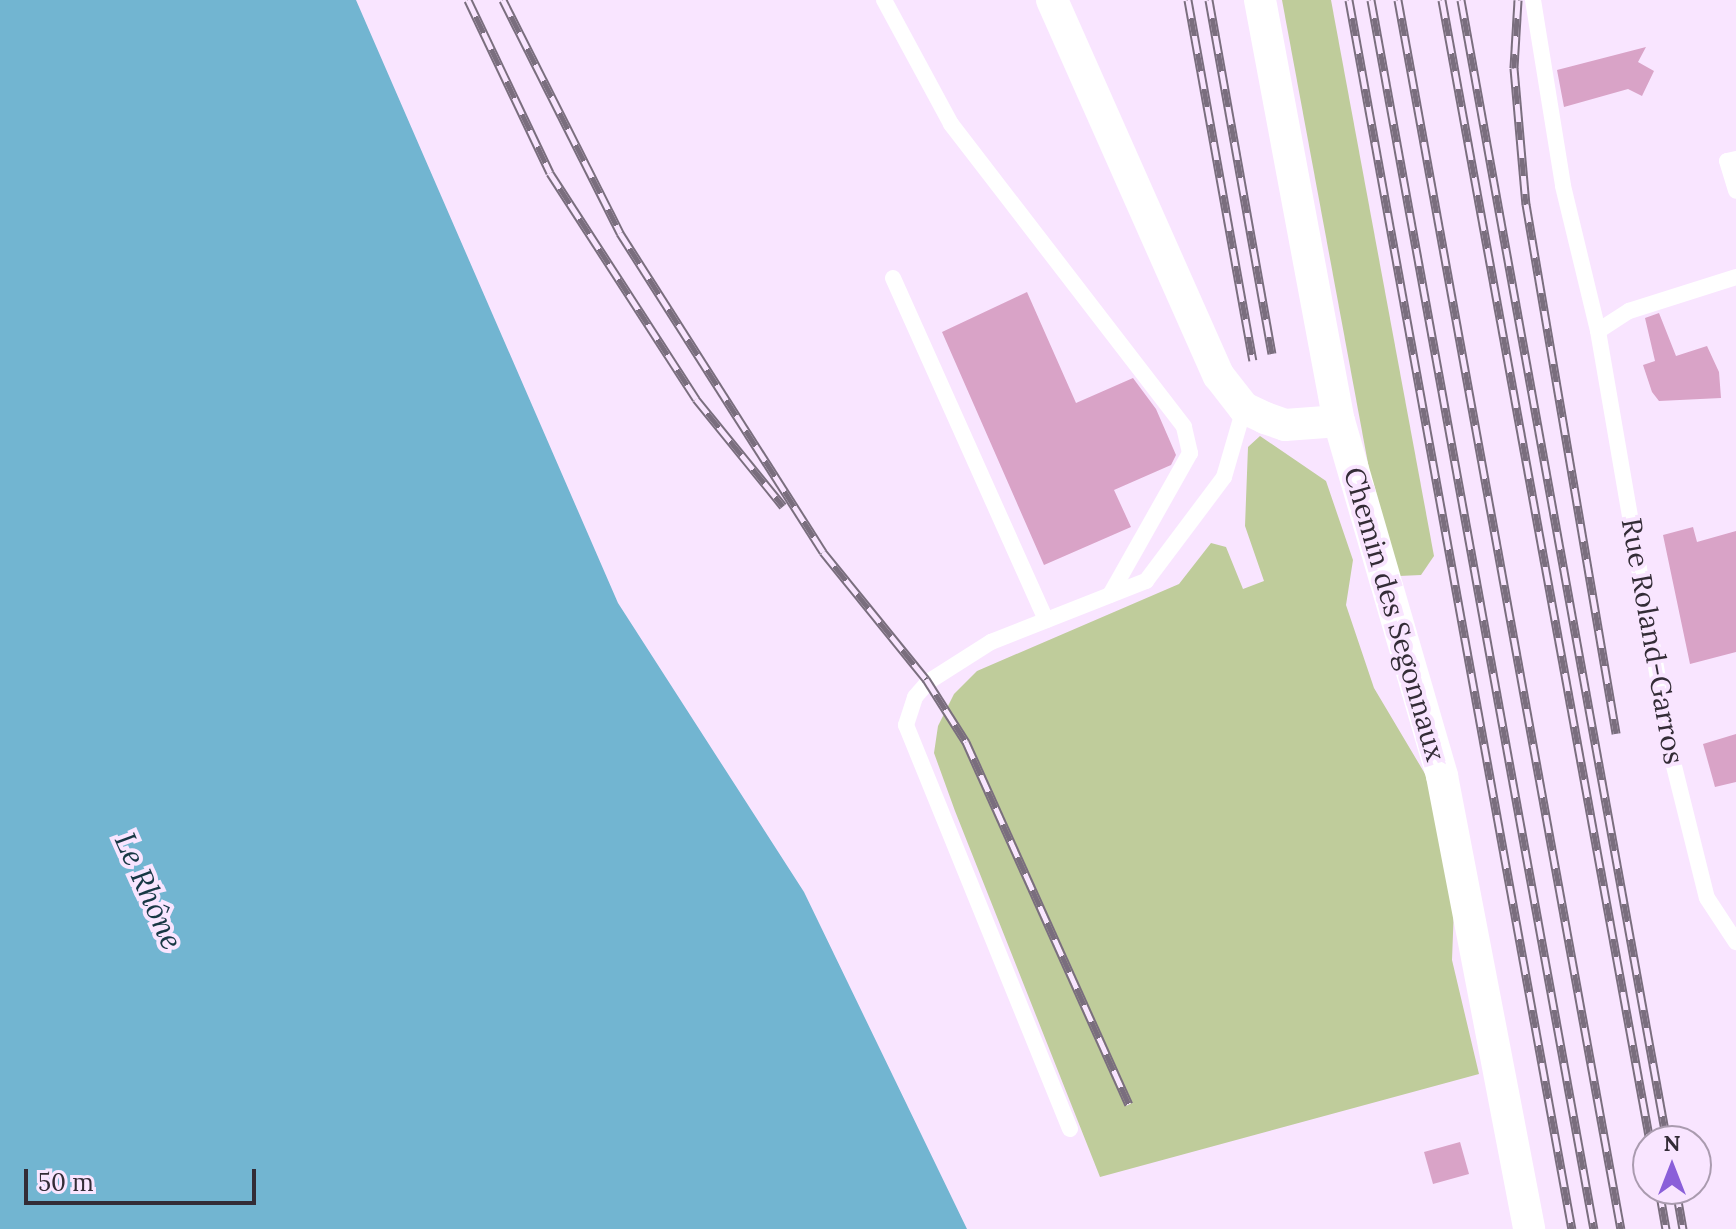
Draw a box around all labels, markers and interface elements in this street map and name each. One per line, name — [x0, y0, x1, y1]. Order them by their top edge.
street label: Chemin des Segonnaux — [1337, 463, 1453, 765]
street label: Rue Roland-Garros — [1615, 515, 1691, 767]
water label: Le Rhône — [107, 827, 191, 955]
north arrow — [1632, 1125, 1712, 1205]
text: N — [1663, 1129, 1681, 1157]
scale bar — [28, 1153, 260, 1203]
text: 50 m — [38, 1167, 94, 1198]

